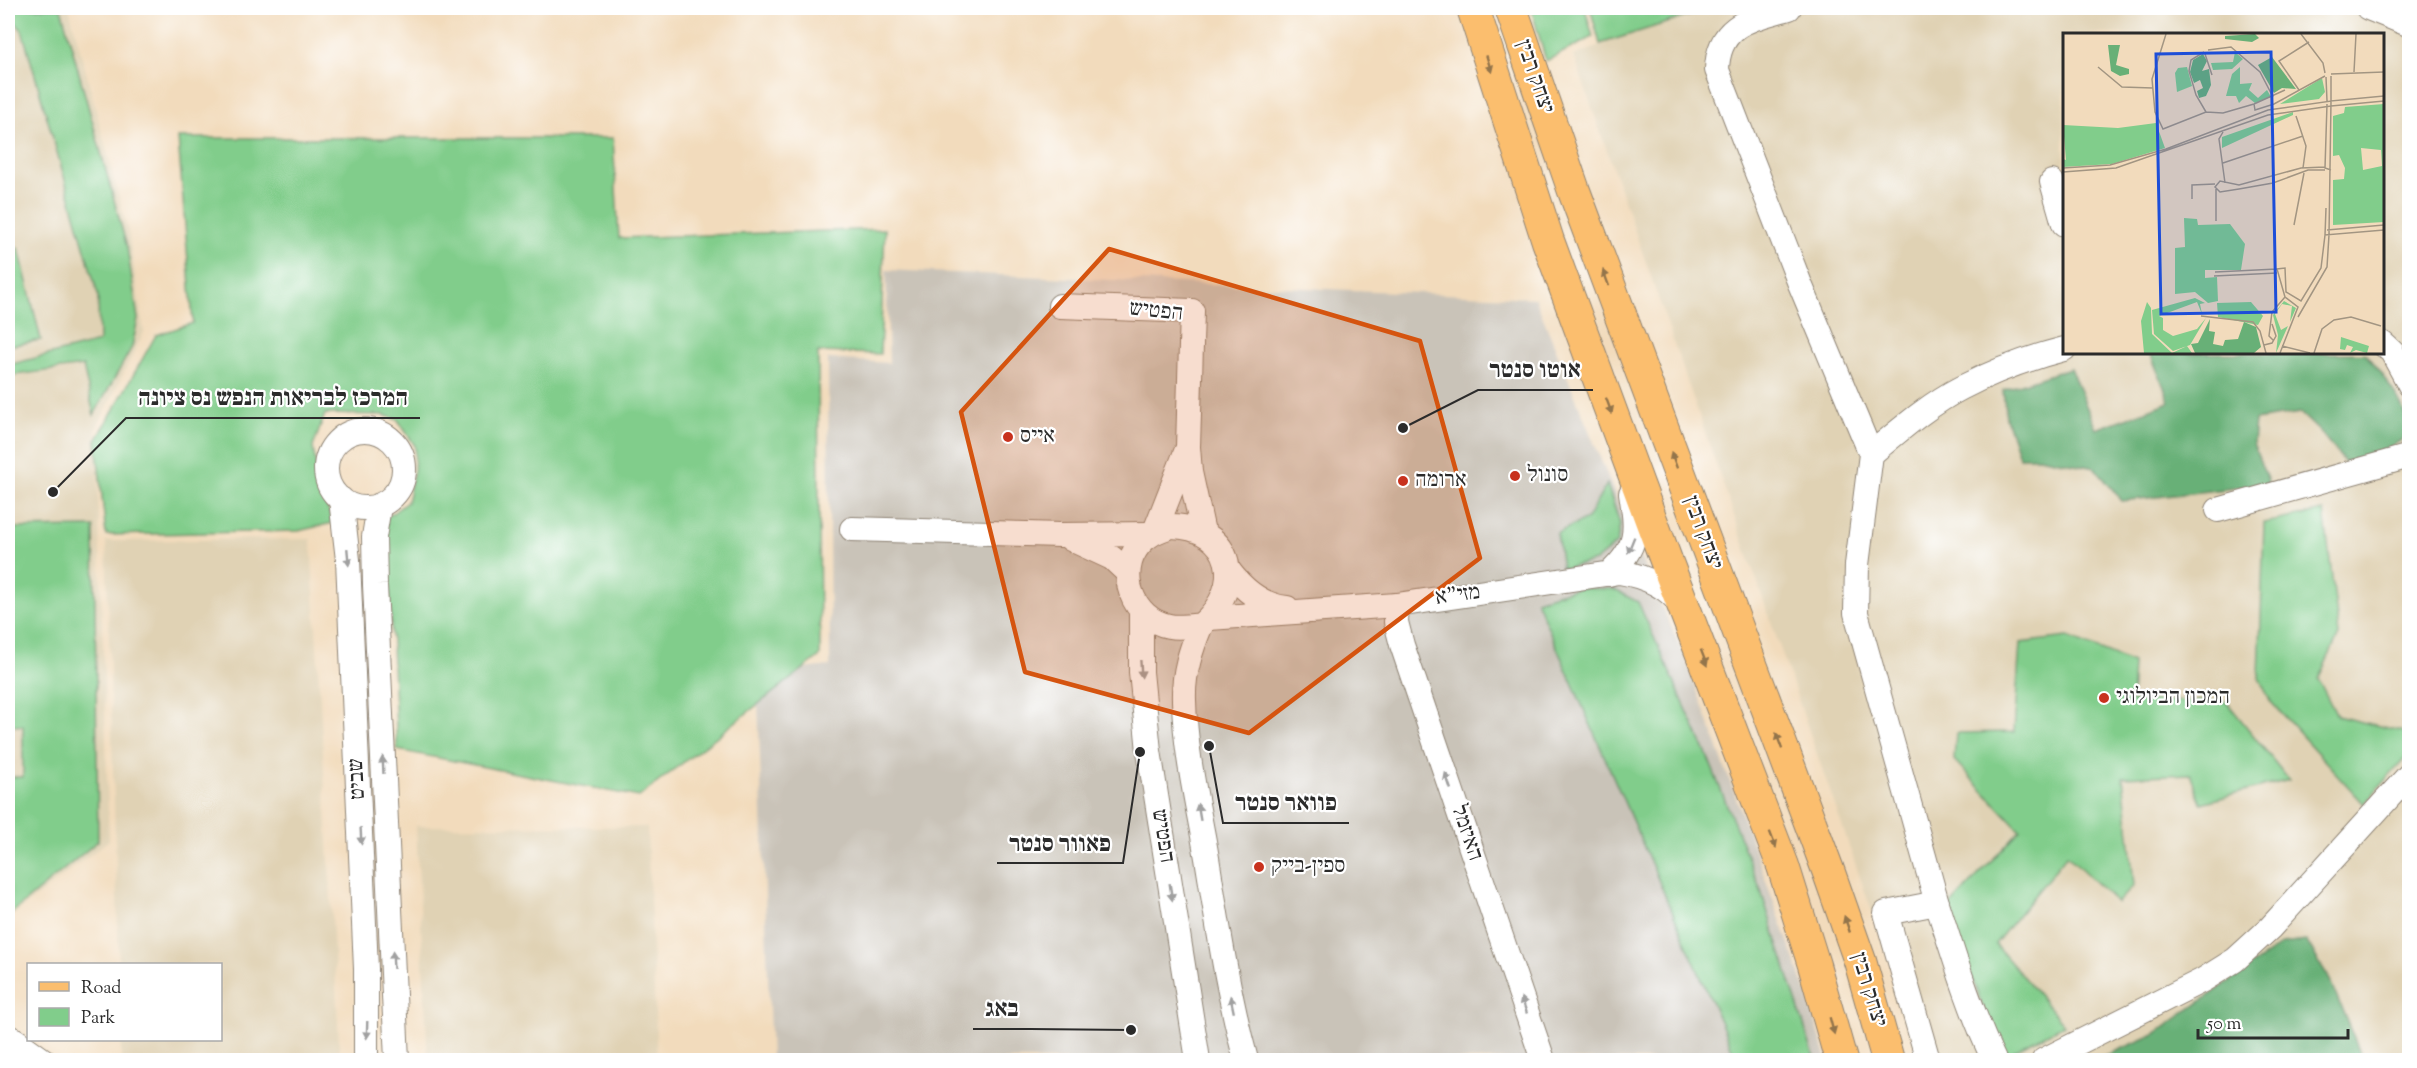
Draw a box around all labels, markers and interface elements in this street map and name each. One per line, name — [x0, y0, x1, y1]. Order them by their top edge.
inset map — [2063, 33, 2384, 354]
street label: יצחק רבין — [1506, 36, 1562, 118]
one-way arrow — [1485, 55, 1494, 73]
one-way arrow — [1601, 268, 1611, 286]
street label: הפטיש — [1127, 293, 1185, 331]
callout: אוטו סנטר — [1478, 348, 1593, 390]
text: אוטו סנטר — [1489, 354, 1581, 388]
callout: המרכז לבריאות הנפש נס ציונה — [126, 376, 420, 418]
text: המרכז לבריאות הנפש נס ציונה — [138, 382, 408, 416]
one-way arrow — [1605, 397, 1615, 415]
place label: אייס — [1020, 421, 1055, 453]
marker: אייס — [1001, 430, 1015, 444]
one-way arrow — [1669, 451, 1679, 469]
place label: סונול — [1527, 460, 1568, 492]
place label: ארומה — [1415, 465, 1467, 497]
marker: סונול — [1508, 469, 1522, 483]
marker: ארומה — [1396, 474, 1410, 488]
street label: יצחק רבין — [1674, 492, 1730, 574]
one-way arrow — [1626, 536, 1636, 554]
one-way arrow — [343, 547, 353, 566]
street label: מזי"א — [1433, 577, 1483, 615]
one-way arrow — [1699, 649, 1709, 667]
one-way arrow — [1136, 660, 1145, 679]
place label: המכון הביולוגי — [2116, 682, 2230, 714]
marker: המכון הביולוגי — [2097, 691, 2111, 705]
one-way arrow — [1774, 732, 1784, 750]
one-way arrow — [379, 756, 388, 775]
street label: שביט — [341, 757, 375, 801]
one-way arrow — [1443, 772, 1453, 790]
callout: פוואר סנטר — [1223, 781, 1349, 823]
text: פוואר סנטר — [1235, 787, 1337, 821]
street label: האיזמל — [1442, 801, 1490, 865]
one-way arrow — [1194, 802, 1203, 821]
street label: הפטיש — [1142, 807, 1182, 865]
callout: פאוור סנטר — [997, 821, 1123, 863]
one-way arrow — [356, 826, 365, 845]
text: פאוור סנטר — [1009, 828, 1111, 862]
one-way arrow — [1769, 831, 1779, 849]
place label: ספין-בייק — [1271, 851, 1345, 883]
marker: ספין-בייק — [1252, 860, 1266, 874]
one-way arrow — [1167, 883, 1176, 902]
one-way arrow — [1841, 915, 1851, 933]
street label: יצחק רבין — [1842, 949, 1894, 1031]
one-way arrow — [388, 951, 397, 970]
legend — [27, 963, 222, 1041]
text: Road — [81, 976, 121, 1002]
callout: באג — [973, 987, 1030, 1029]
text: באג — [985, 993, 1019, 1027]
one-way arrow — [1227, 994, 1236, 1013]
one-way arrow — [1519, 996, 1529, 1014]
scale bar — [2198, 1002, 2348, 1040]
text: Park — [81, 1006, 116, 1032]
text: 50 m — [2206, 1012, 2242, 1038]
one-way arrow — [1827, 1017, 1837, 1035]
one-way arrow — [363, 1021, 372, 1040]

